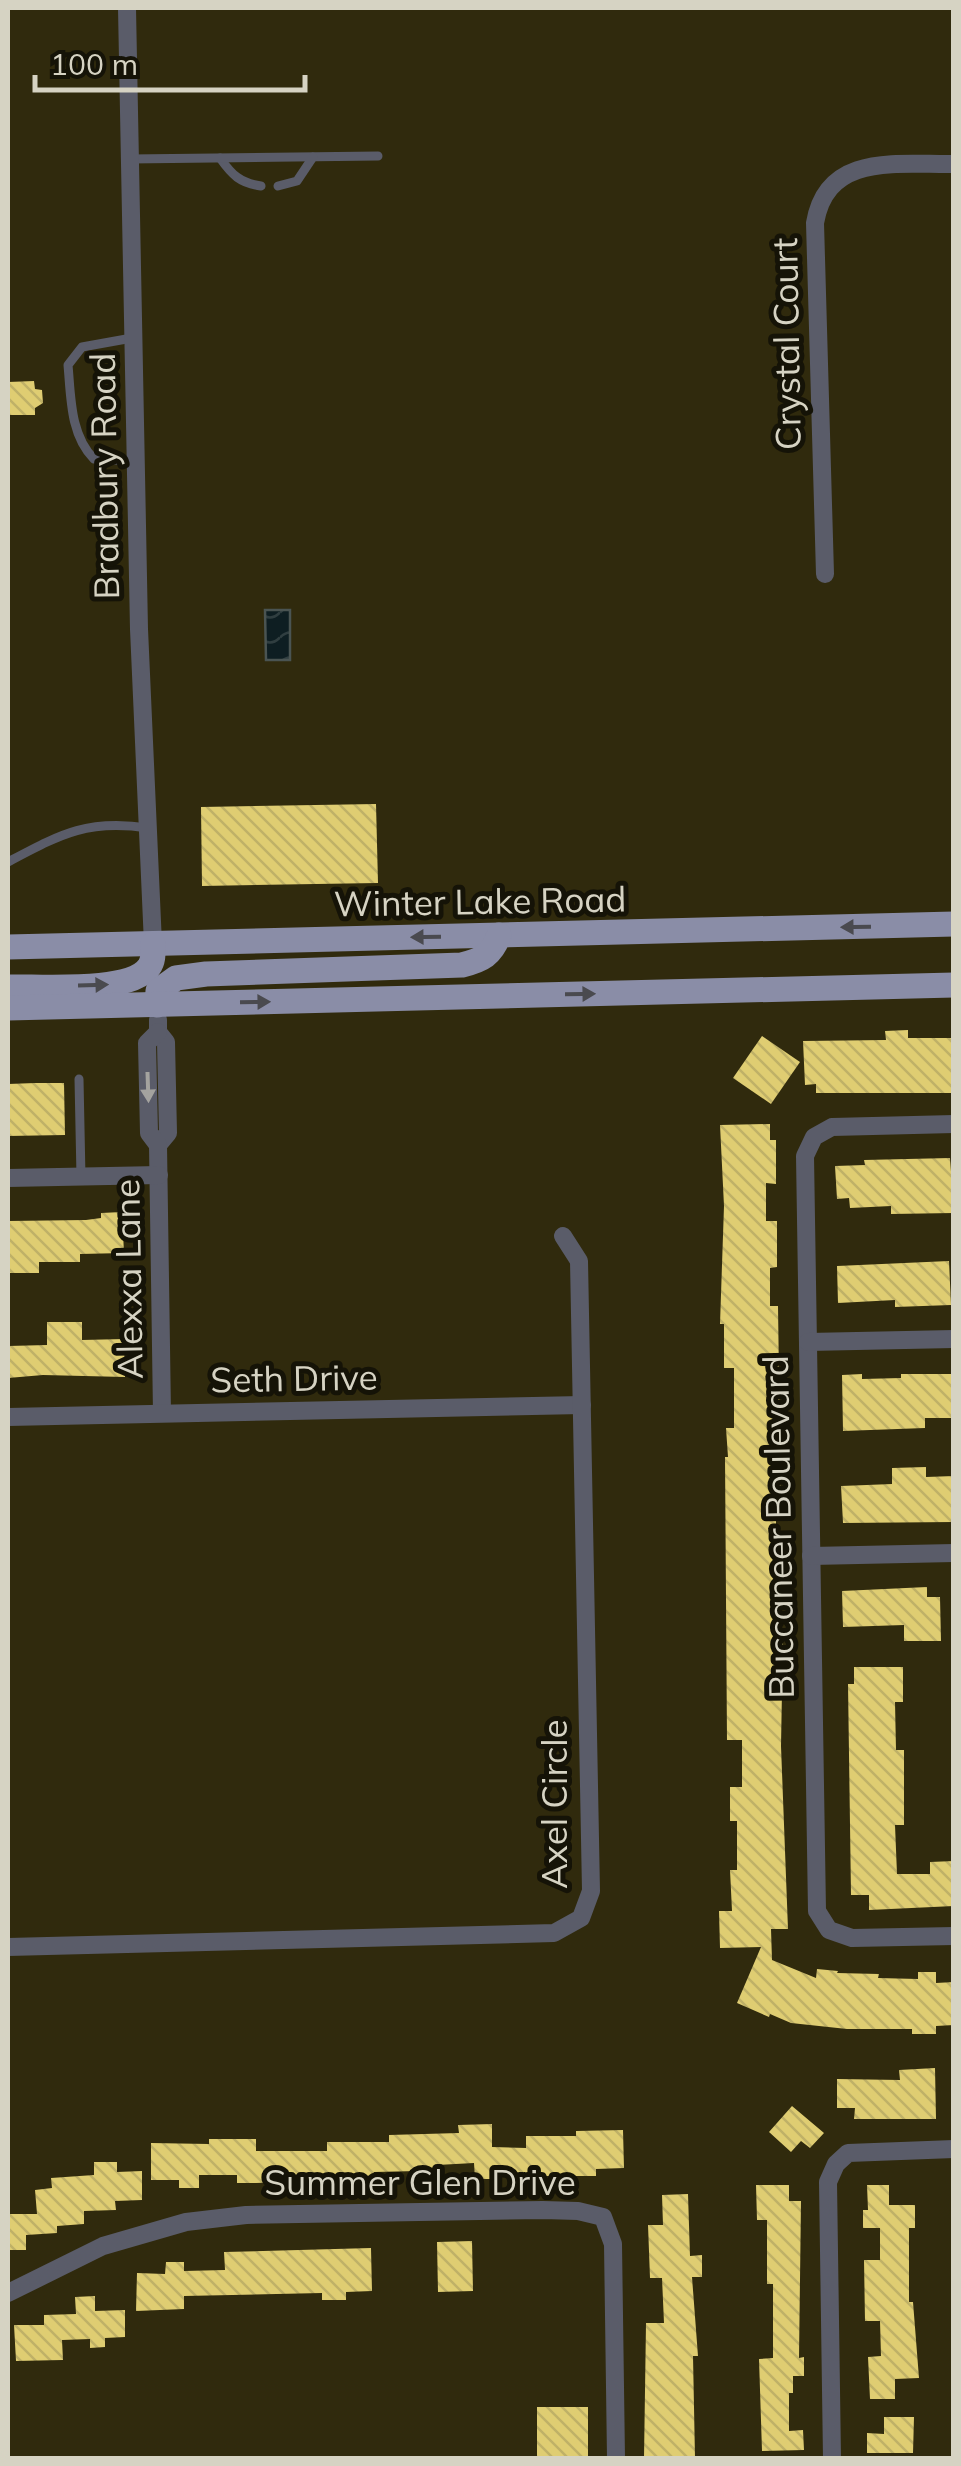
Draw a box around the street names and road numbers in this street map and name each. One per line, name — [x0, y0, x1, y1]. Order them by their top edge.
street label: Crystal Court — [762, 237, 810, 451]
street label: Bradbury Road — [80, 352, 128, 600]
street label: Winter Lake Road — [333, 876, 627, 926]
street label: Alexxa Lane — [104, 1179, 152, 1379]
street label: Seth Drive — [210, 1355, 378, 1401]
street label: Buccaneer Boulevard — [753, 1355, 803, 1699]
street label: Axel Circle — [532, 1719, 576, 1889]
street label: Summer Glen Drive — [264, 2160, 576, 2204]

